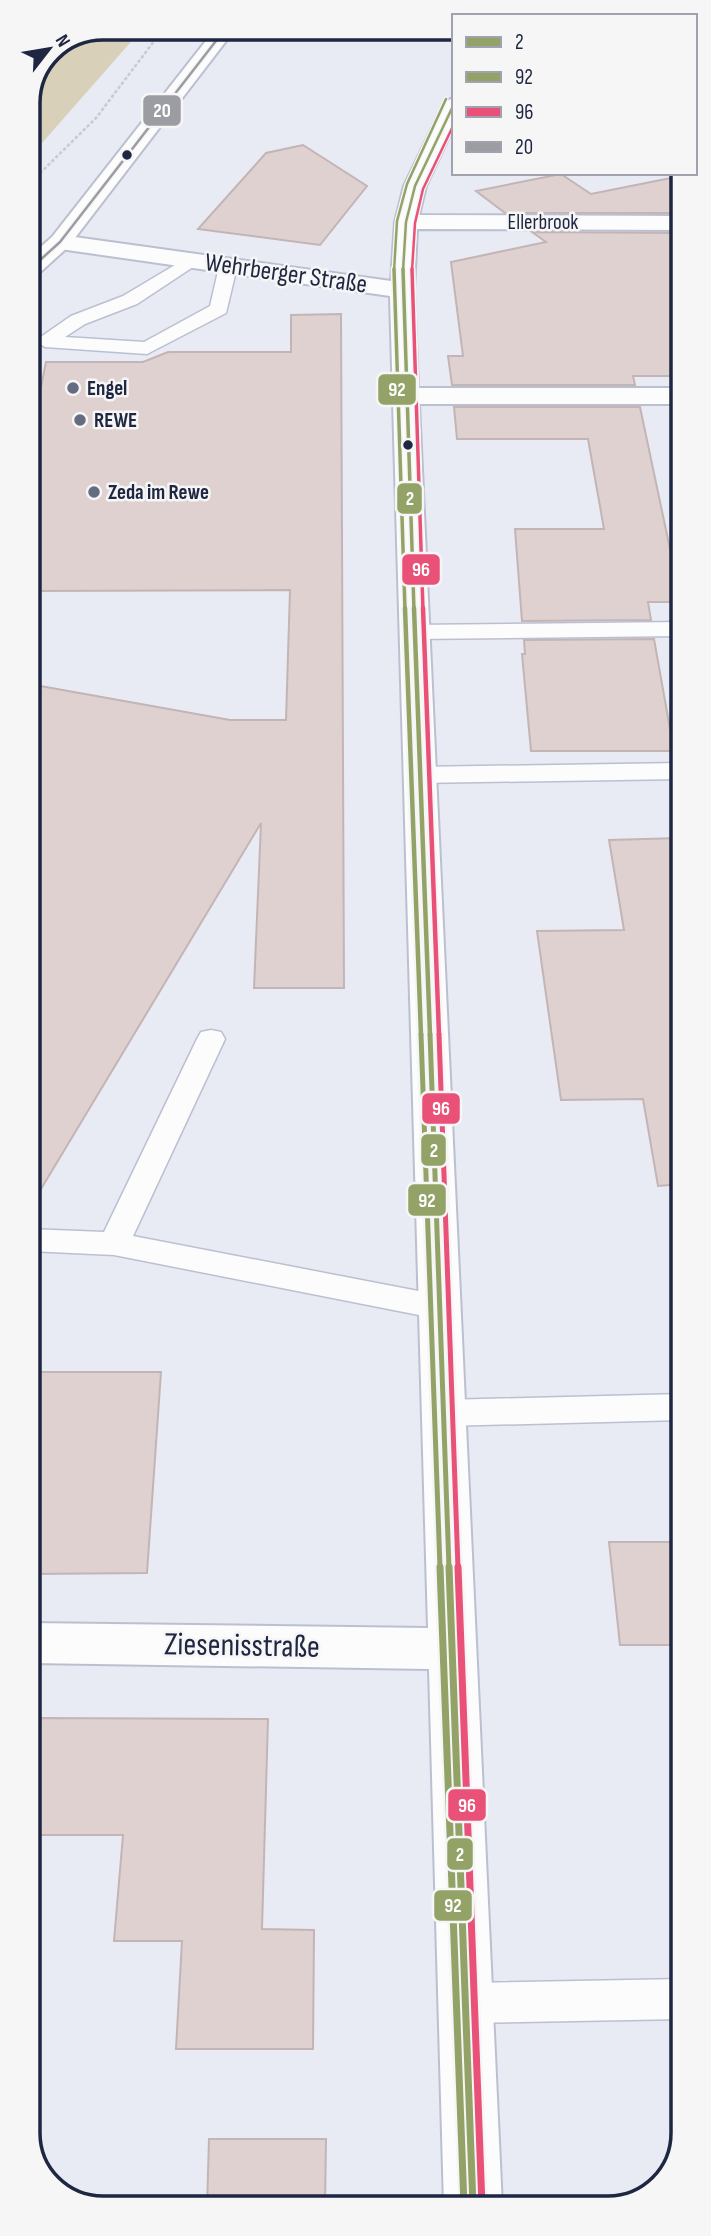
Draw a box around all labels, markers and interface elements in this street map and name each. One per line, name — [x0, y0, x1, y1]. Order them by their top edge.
north arrow — [14, 14, 84, 84]
legend — [452, 14, 697, 175]
text: 2 — [515, 30, 524, 55]
text: N — [50, 31, 75, 51]
text: 92 — [515, 65, 533, 90]
line badge: 20 — [142, 94, 182, 127]
text: 20 — [153, 100, 171, 123]
text: 96 — [515, 100, 534, 125]
text: 20 — [515, 135, 533, 160]
unlabelled marker — [120, 148, 134, 162]
street label: Ellerbrook — [508, 210, 578, 235]
street label: Wehrberger Straße — [203, 247, 369, 301]
line badge: 92 — [377, 373, 417, 406]
place label: Engel — [87, 376, 127, 401]
text: 92 — [388, 379, 406, 402]
marker: Engel — [65, 380, 81, 396]
place label: REWE — [94, 408, 137, 433]
marker: REWE — [72, 412, 88, 428]
unlabelled marker — [401, 438, 415, 452]
place label: Zeda im Rewe — [108, 480, 209, 505]
line badge: 2 — [396, 482, 423, 515]
marker: Zeda im Rewe — [86, 484, 102, 500]
text: 2 — [406, 488, 414, 511]
line badge: 96 — [401, 553, 441, 586]
text: 96 — [412, 559, 430, 582]
line badge: 96 — [421, 1092, 461, 1125]
text: 96 — [432, 1098, 450, 1121]
line badge: 2 — [420, 1133, 447, 1167]
text: 2 — [430, 1140, 438, 1163]
line badge: 92 — [407, 1183, 447, 1217]
text: 92 — [418, 1190, 436, 1213]
street label: Ziesenisstraße — [164, 1625, 320, 1667]
line badge: 96 — [447, 1788, 487, 1822]
text: 96 — [458, 1795, 476, 1818]
line badge: 2 — [446, 1837, 474, 1871]
text: 2 — [456, 1844, 464, 1867]
line badge: 92 — [433, 1889, 473, 1922]
text: 92 — [444, 1895, 462, 1918]

